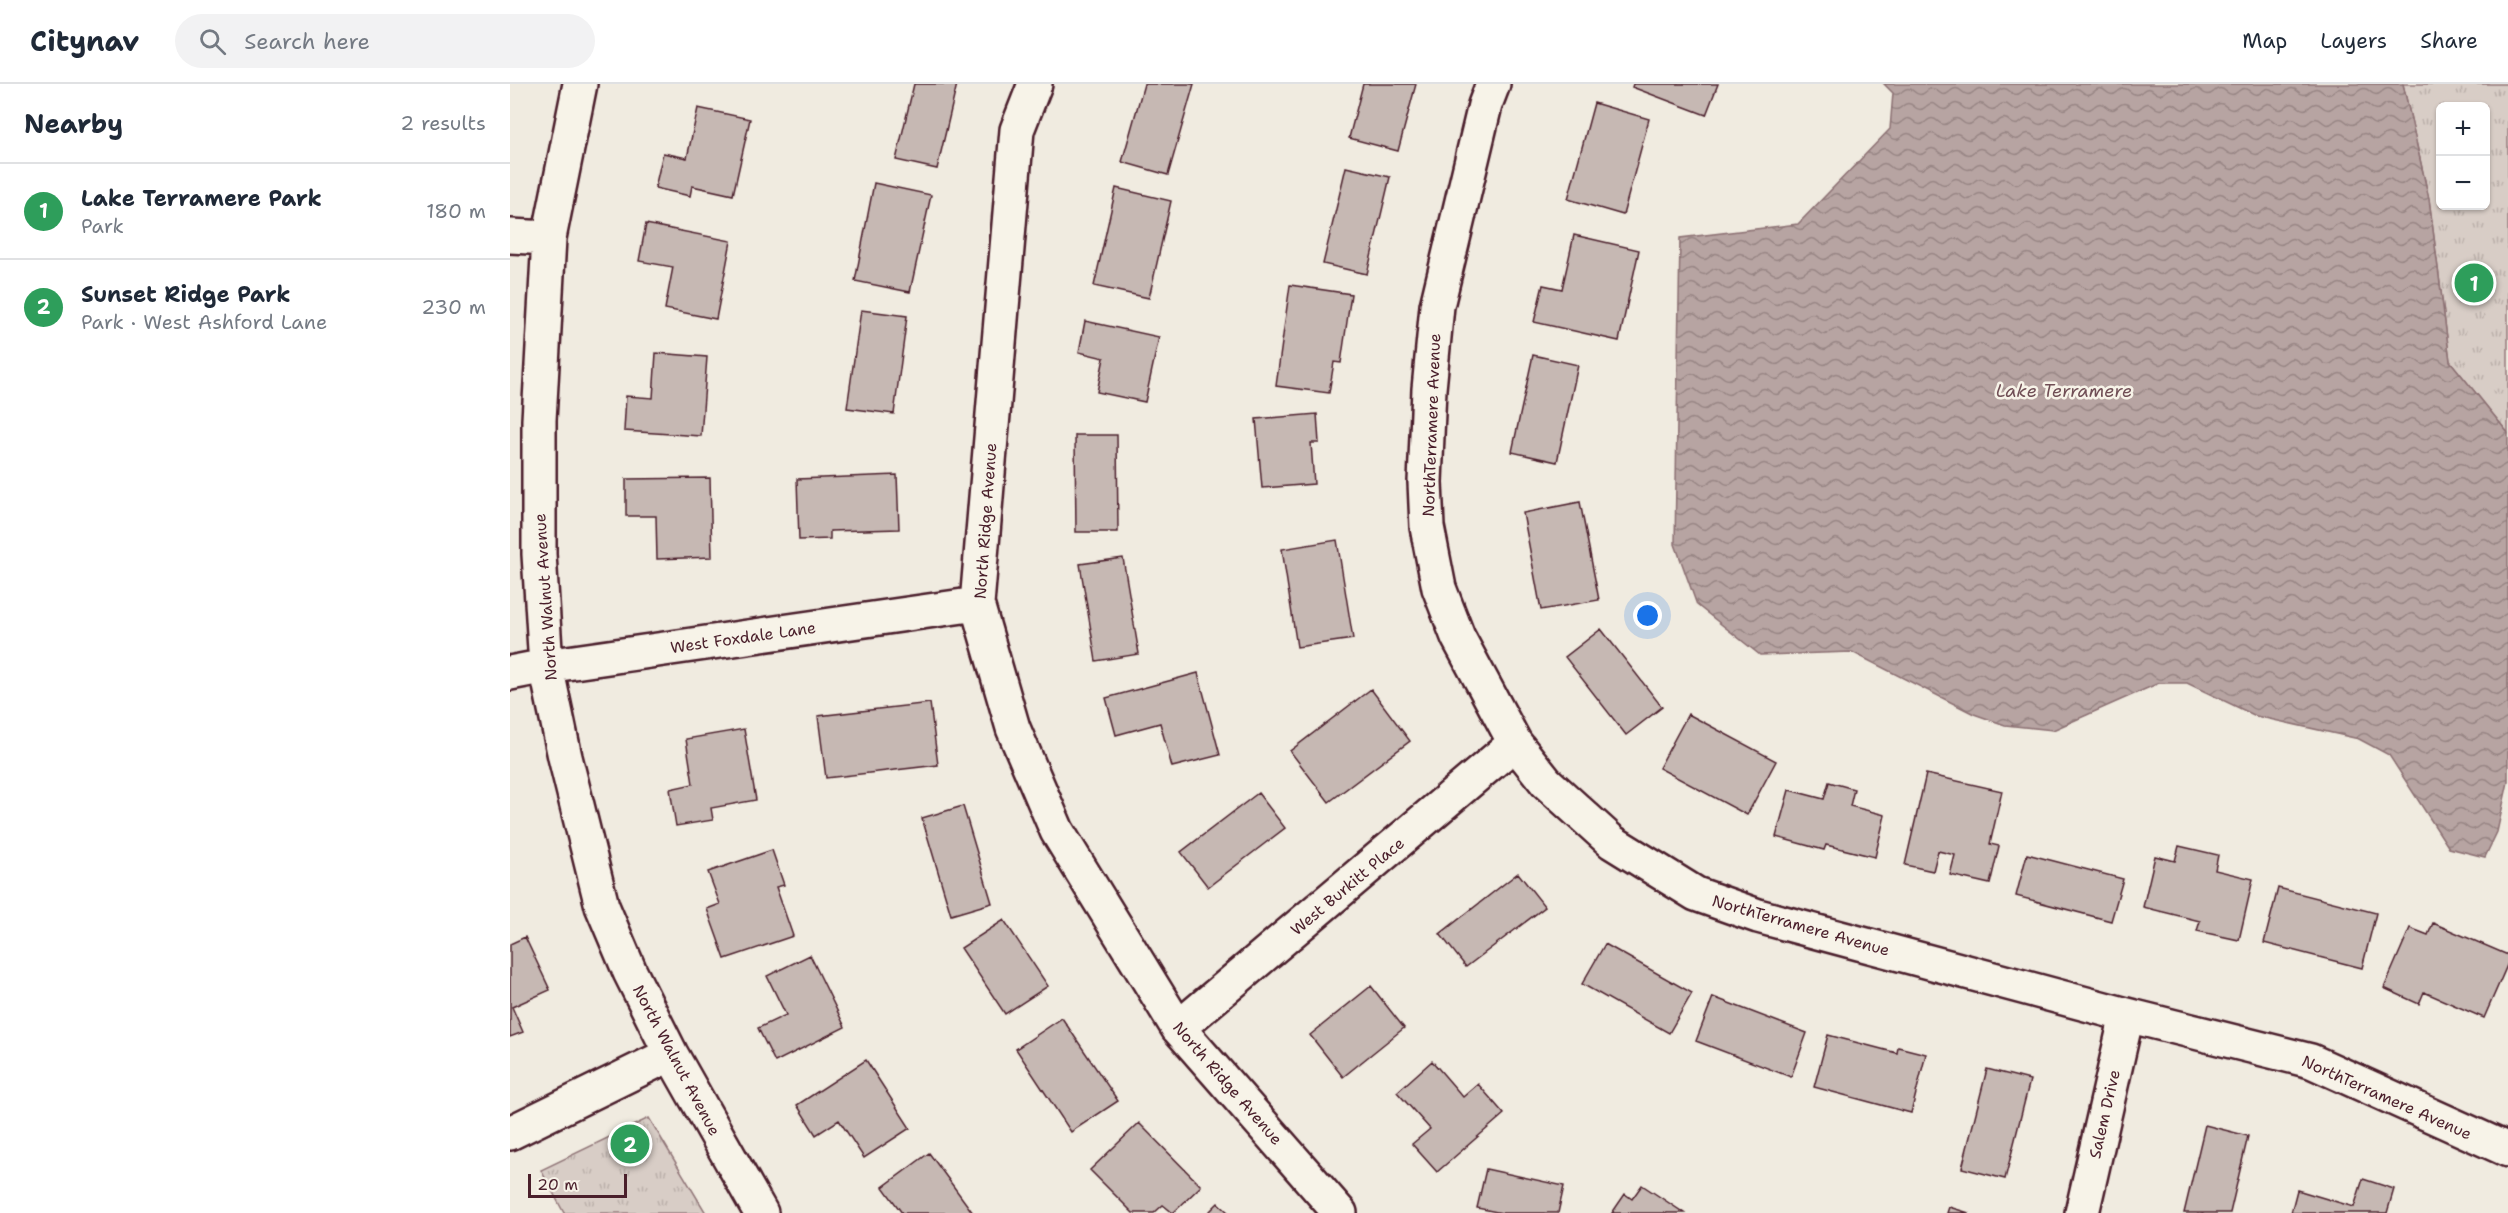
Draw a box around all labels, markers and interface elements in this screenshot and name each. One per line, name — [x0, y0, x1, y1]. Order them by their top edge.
search box — [175, 14, 595, 68]
text: Citynav — [30, 22, 139, 60]
icon: search — [196, 25, 229, 58]
text: Search here — [244, 27, 370, 56]
text: Map — [2242, 27, 2287, 55]
text: Layers — [2320, 27, 2387, 55]
text: Share — [2420, 27, 2478, 55]
map controls — [2436, 102, 2490, 210]
button: + — [2436, 102, 2490, 156]
text: Nearby — [24, 106, 123, 141]
text: 2 results — [400, 110, 486, 136]
button: − — [2436, 156, 2490, 210]
text: Lake Terramere Park — [81, 184, 322, 213]
text: 1 — [39, 198, 48, 224]
text: 180 m — [426, 198, 486, 224]
text: Park — [81, 213, 124, 239]
pin: 1 — [2454, 260, 2494, 306]
text: Sunset Ridge Park — [81, 280, 291, 309]
text: 2 — [37, 294, 51, 320]
text: 230 m — [421, 294, 486, 320]
text: Park · West Ashford Lane — [81, 309, 327, 335]
street label: NorthTerramere Avenue — [1418, 333, 1445, 517]
water label: Lake Terramere — [1996, 379, 2132, 403]
street label: North Ridge Avenue — [970, 442, 1001, 600]
street label: North Walnut Avenue — [529, 512, 562, 681]
your location — [1633, 601, 1662, 630]
street label: West Foxdale Lane — [669, 617, 817, 658]
street label: West Burkitt Place — [1286, 833, 1409, 940]
street label: NorthTerramere Avenue — [1710, 890, 1892, 961]
street label: North Walnut Avenue — [628, 981, 725, 1139]
street label: North Ridge Avenue — [1168, 1017, 1287, 1149]
street label: NorthTerramere Avenue — [2299, 1050, 2475, 1144]
street label: Salem Drive — [2084, 1068, 2125, 1161]
pin: 2 — [610, 1122, 650, 1166]
scale bar — [528, 1171, 627, 1198]
text: 20 m — [537, 1174, 578, 1195]

